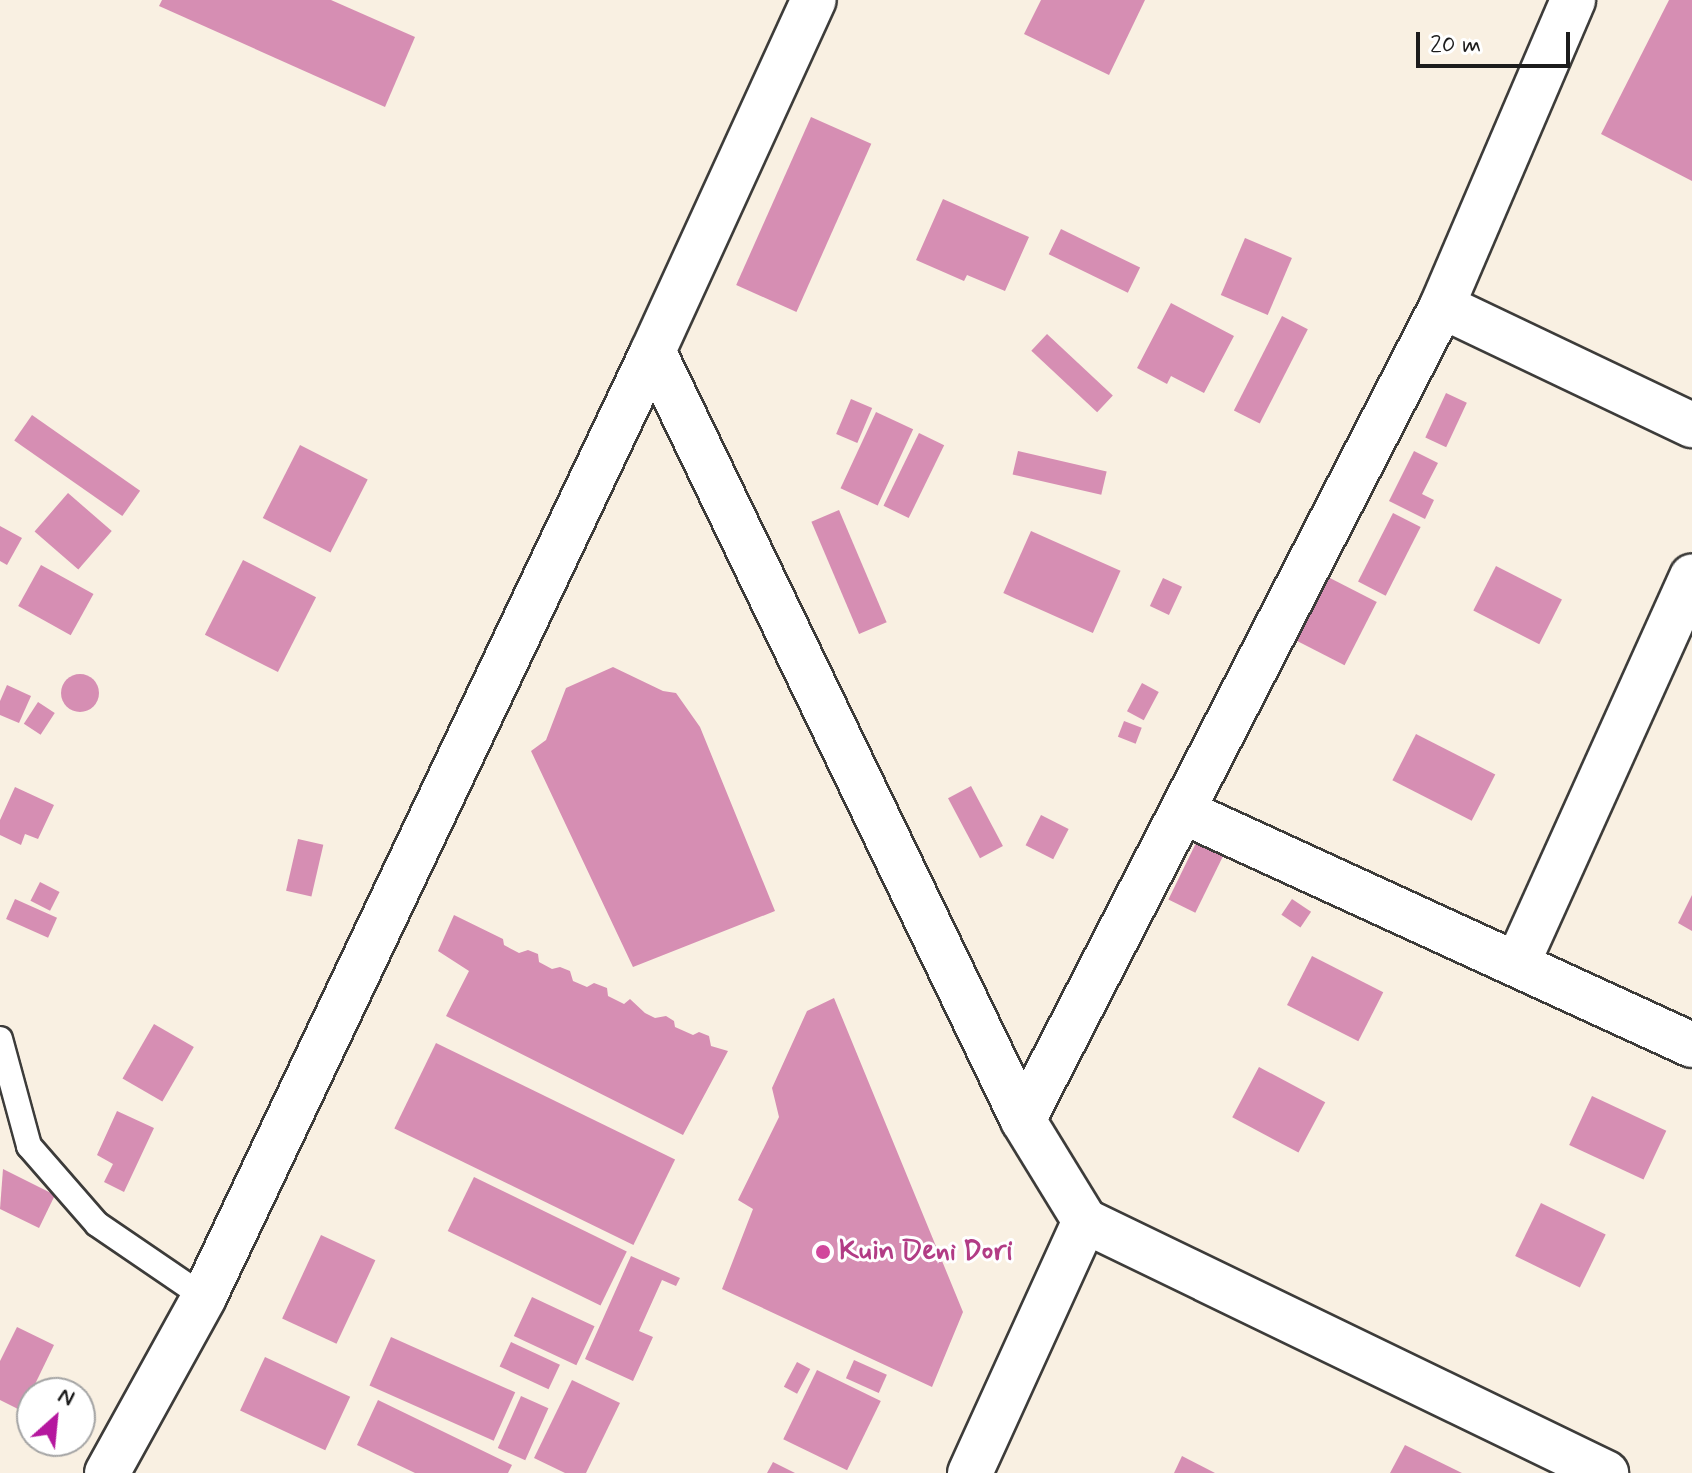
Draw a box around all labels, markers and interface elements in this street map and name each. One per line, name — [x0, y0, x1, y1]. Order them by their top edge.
scale bar — [1420, 16, 1574, 66]
text: 20 m — [1430, 30, 1481, 61]
place label: Kuin Deni Dori — [839, 1235, 1013, 1269]
marker: Kuin Deni Dori — [814, 1243, 832, 1261]
north arrow — [16, 1377, 96, 1457]
text: N — [53, 1382, 79, 1413]

